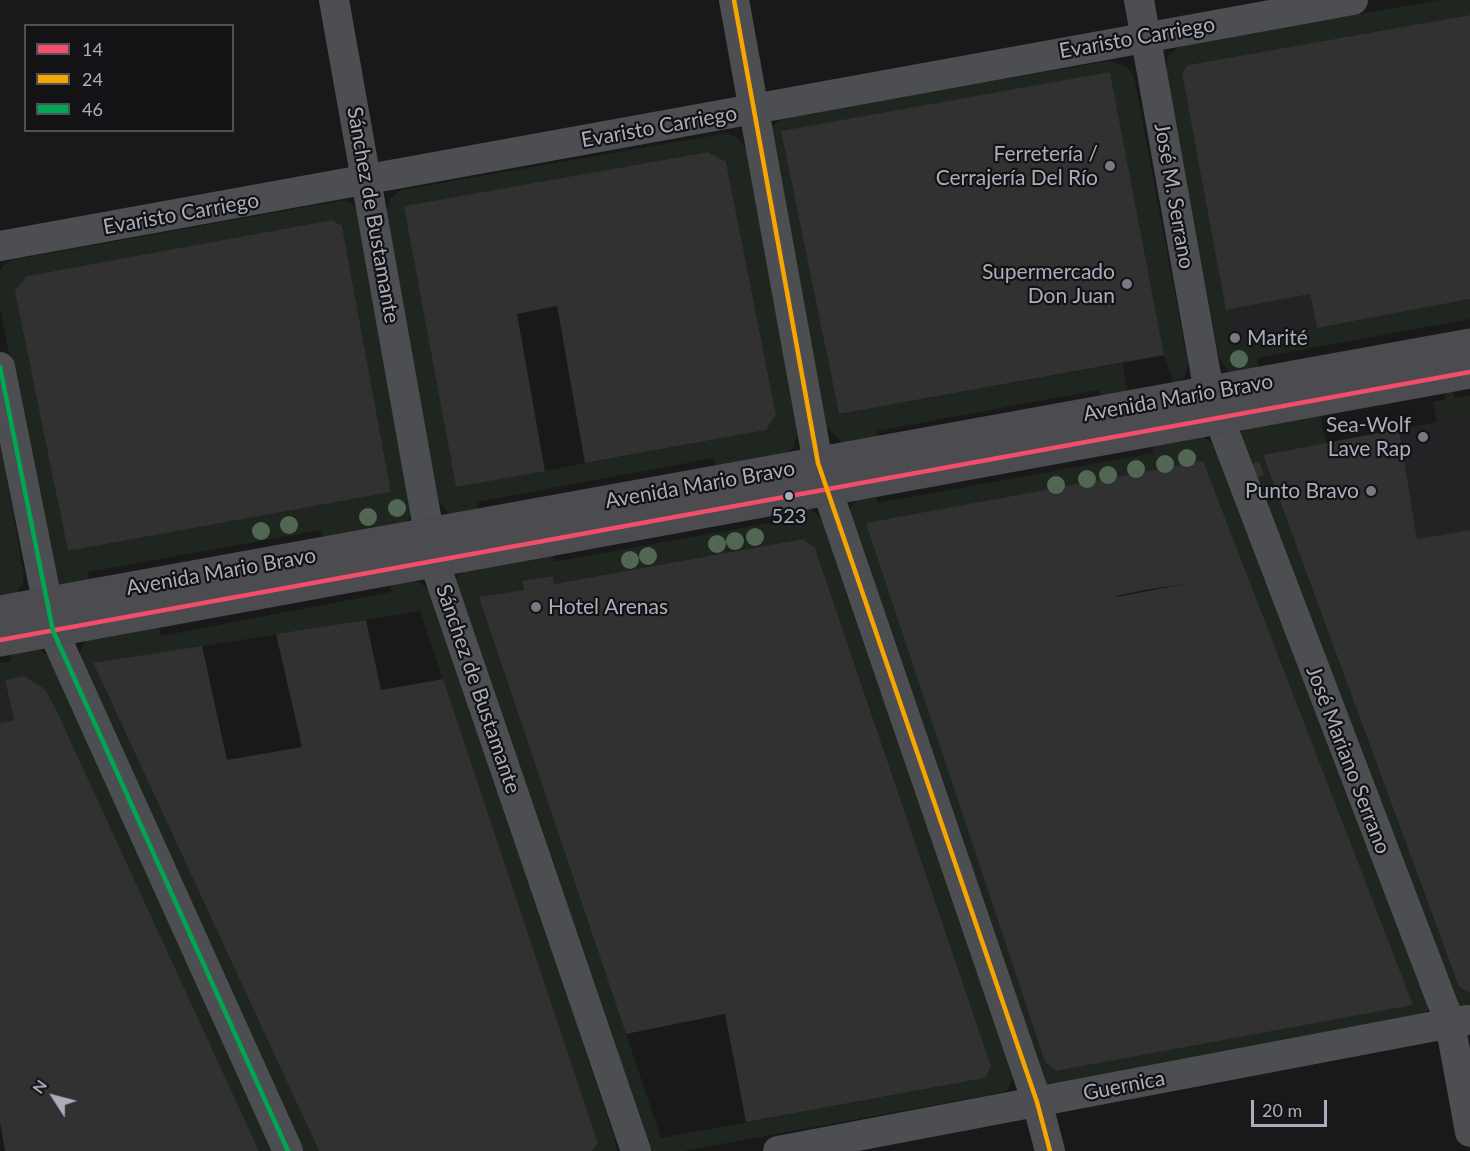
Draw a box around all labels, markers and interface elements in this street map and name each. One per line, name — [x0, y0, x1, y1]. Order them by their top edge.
street label: Evaristo Carriego — [1057, 12, 1217, 64]
legend — [24, 24, 234, 132]
text: 14 — [82, 38, 103, 60]
text: 24 — [82, 68, 103, 90]
text: 46 — [82, 98, 103, 120]
street label: Evaristo Carriego — [579, 101, 739, 153]
street label: Sánchez de Bustamante — [342, 105, 404, 325]
street label: José M. Serrano — [1149, 121, 1199, 271]
place label: Ferretería / Cerrajería Del Río — [936, 141, 1098, 191]
marker: Ferretería / Cerrajería Del Río — [1103, 159, 1117, 173]
street label: Evaristo Carriego — [101, 188, 261, 240]
place label: Supermercado Don Juan — [982, 259, 1115, 309]
marker: Supermercado Don Juan — [1120, 277, 1134, 291]
place label: Marité — [1247, 325, 1308, 351]
marker: Marité — [1228, 331, 1242, 345]
street label: Avenida Mario Bravo — [1081, 369, 1275, 427]
place label: Sea-Wolf Lave Rap — [1326, 412, 1411, 462]
marker: Sea-Wolf Lave Rap — [1416, 430, 1430, 444]
street label: Avenida Mario Bravo — [603, 456, 797, 514]
place label: Punto Bravo — [1245, 478, 1359, 504]
marker: Punto Bravo — [1364, 484, 1378, 498]
marker: 523 — [783, 490, 795, 502]
place label: 523 — [772, 505, 806, 529]
street label: Avenida Mario Bravo — [124, 543, 318, 601]
street label: Sánchez de Bustamante — [430, 581, 526, 797]
place label: Hotel Arenas — [548, 594, 668, 620]
marker: Hotel Arenas — [529, 600, 543, 614]
street label: José Mariano Serrano — [1301, 662, 1395, 858]
street label: Guernica — [1081, 1066, 1167, 1106]
north arrow — [24, 1067, 84, 1127]
text: N — [28, 1076, 50, 1097]
scale bar — [1254, 1088, 1330, 1126]
text: 20 m — [1262, 1099, 1302, 1121]

